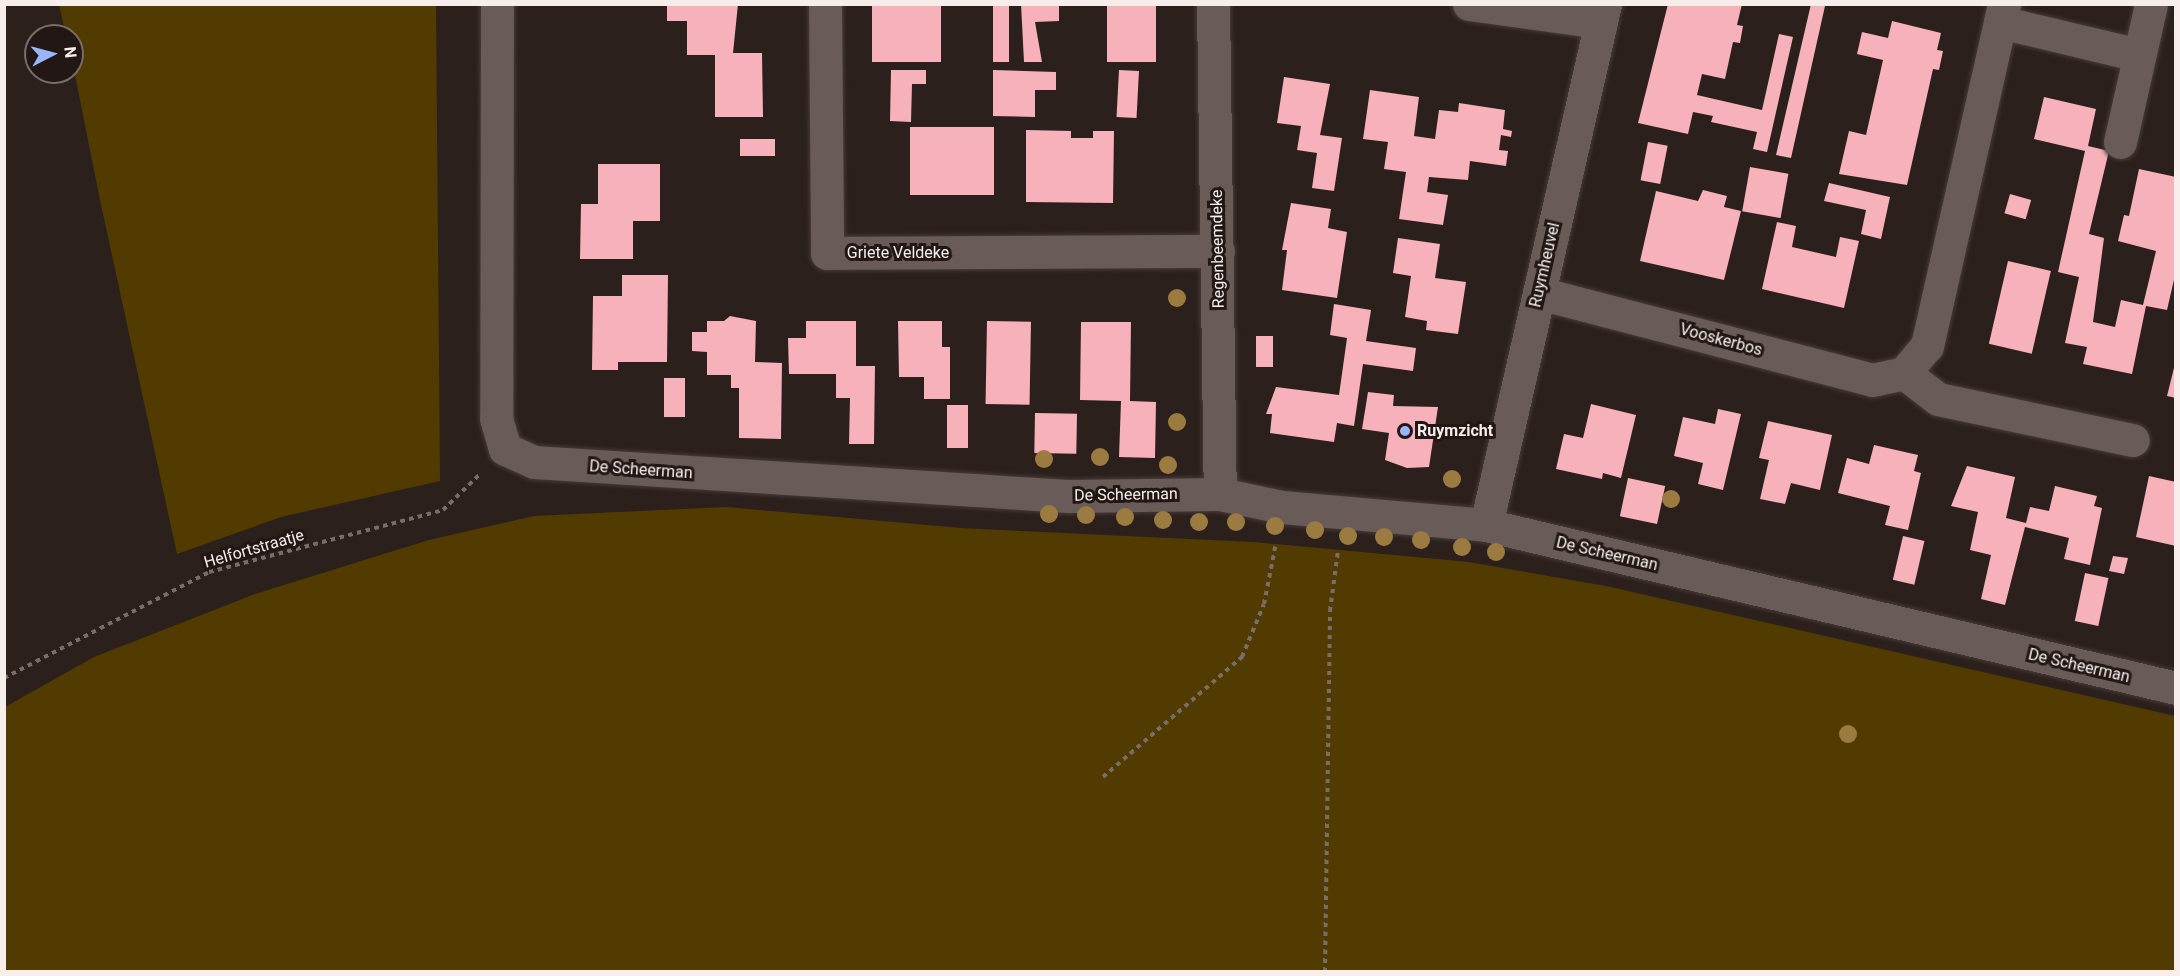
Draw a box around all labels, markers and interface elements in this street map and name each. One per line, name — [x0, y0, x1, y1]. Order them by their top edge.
north arrow — [24, 24, 84, 84]
text: N — [60, 46, 80, 59]
street label: Regenbeemdeke — [1207, 190, 1229, 308]
street label: Ruymheuvel — [1526, 221, 1564, 309]
street label: Griete Veldeke — [847, 243, 949, 263]
street label: Vooskerbos — [1678, 320, 1764, 360]
place label: Ruymzicht — [1417, 421, 1493, 441]
marker: Ruymzicht — [1398, 424, 1412, 438]
street label: De Scheerman — [589, 457, 693, 483]
street label: De Scheerman — [1074, 484, 1178, 506]
street label: Helfortstraatje — [202, 526, 306, 572]
street label: De Scheerman — [1554, 533, 1660, 575]
street label: De Scheerman — [2026, 645, 2132, 687]

